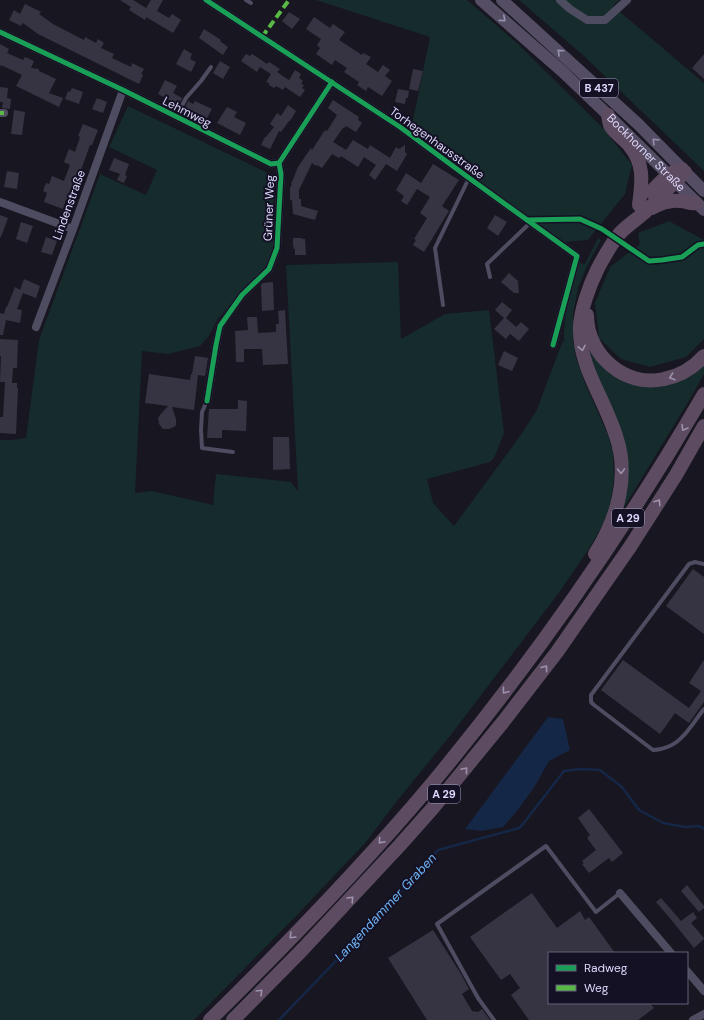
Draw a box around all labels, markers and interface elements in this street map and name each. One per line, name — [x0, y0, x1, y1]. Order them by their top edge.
one-way arrow — [499, 15, 506, 22]
one-way arrow — [557, 49, 565, 57]
road number: B 437 — [580, 79, 618, 97]
street label: Lehmweg — [160, 93, 214, 131]
street label: Torhegenhausstraße — [386, 103, 488, 183]
street label: Bockhorner Straße — [603, 110, 689, 195]
one-way arrow — [652, 138, 660, 146]
street label: Lindenstraße — [49, 168, 89, 242]
street label: Grüner Weg — [260, 174, 278, 241]
one-way arrow — [578, 345, 586, 352]
one-way arrow — [668, 372, 675, 381]
one-way arrow — [682, 424, 689, 431]
one-way arrow — [617, 468, 626, 474]
one-way arrow — [654, 499, 661, 506]
road number: A 29 — [612, 509, 644, 527]
one-way arrow — [540, 665, 547, 672]
one-way arrow — [503, 686, 510, 693]
one-way arrow — [460, 767, 467, 775]
road number: A 29 — [428, 785, 460, 803]
one-way arrow — [379, 837, 386, 844]
water label: Langendammer Graben — [331, 850, 440, 965]
one-way arrow — [346, 896, 353, 904]
one-way arrow — [289, 931, 297, 939]
legend — [548, 952, 688, 1004]
text: Radweg — [584, 960, 628, 976]
text: Weg — [584, 980, 609, 996]
one-way arrow — [255, 989, 263, 997]

